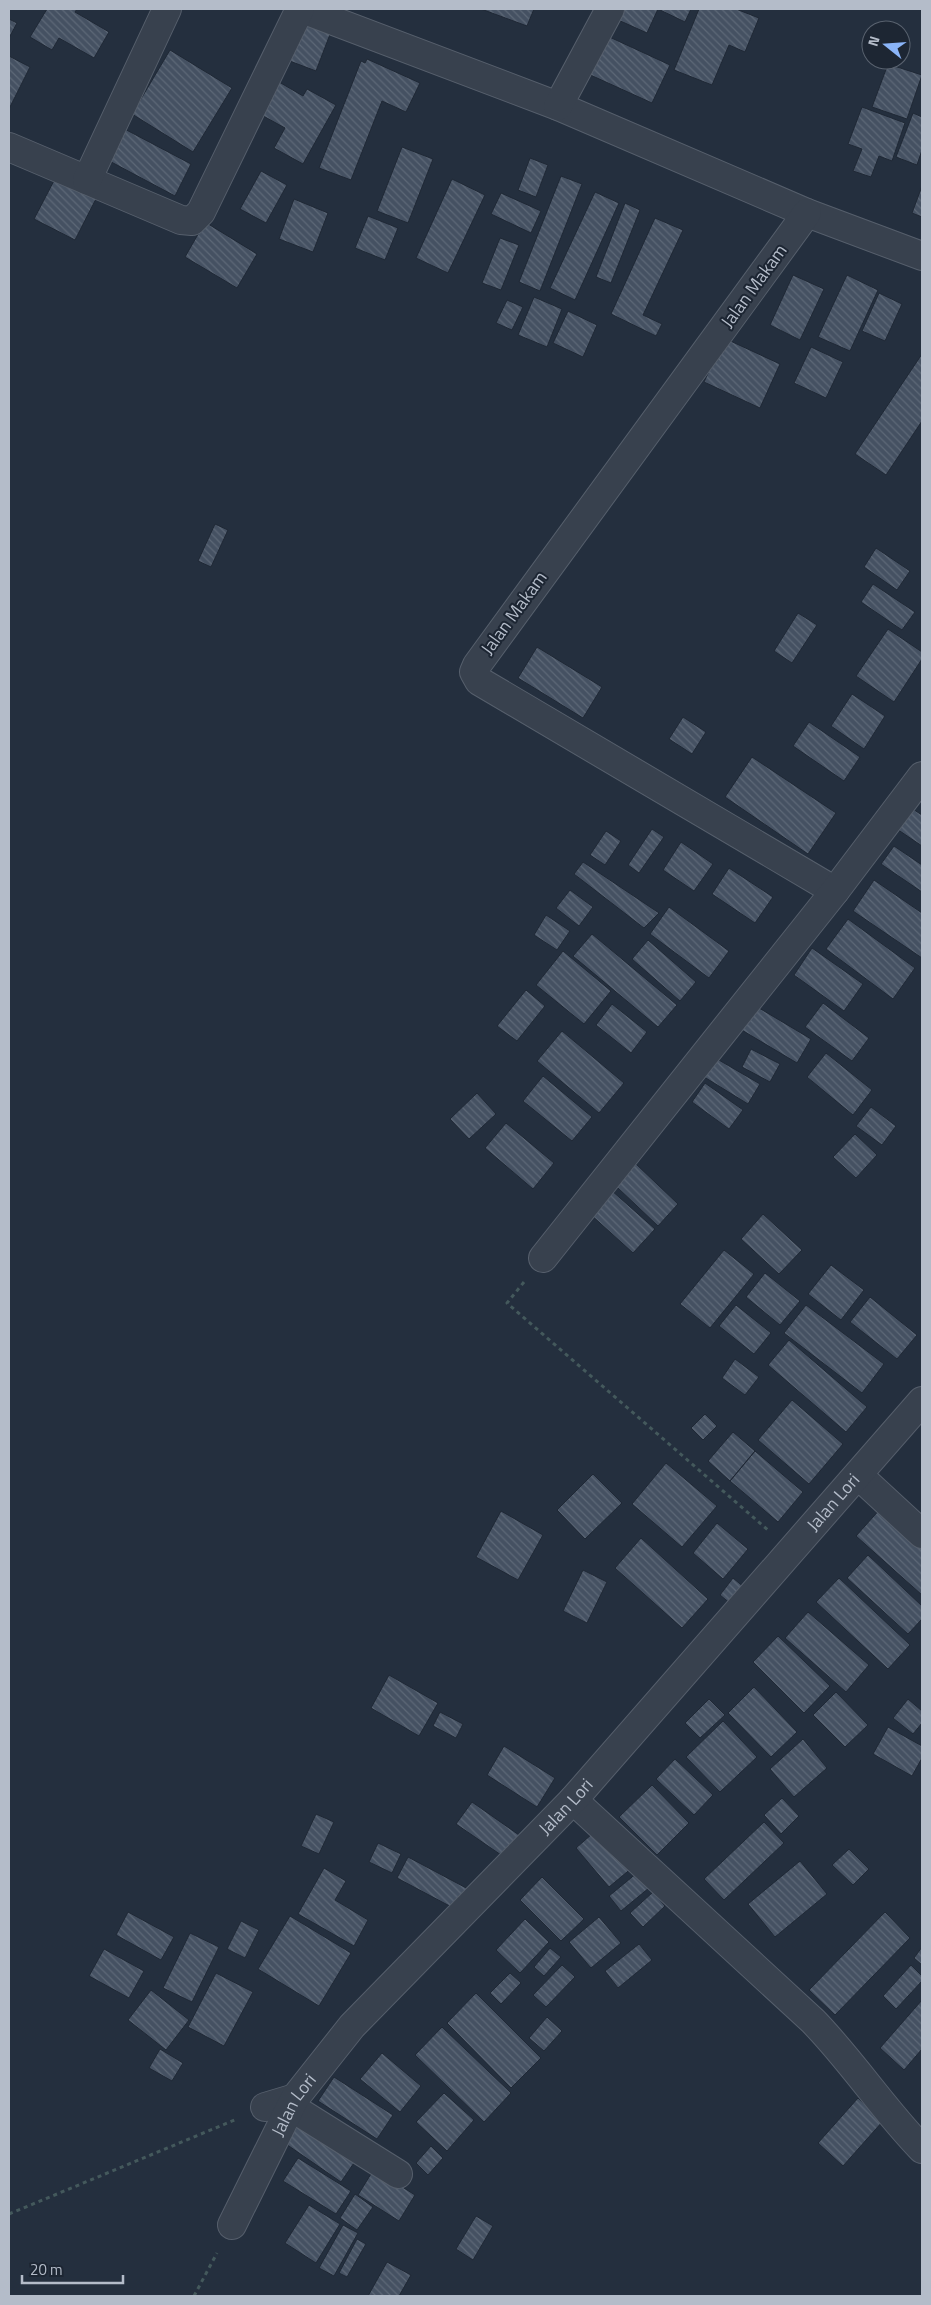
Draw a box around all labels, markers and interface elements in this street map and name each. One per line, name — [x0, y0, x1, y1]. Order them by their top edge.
north arrow — [861, 20, 911, 70]
text: N — [862, 33, 885, 49]
street label: Jalan Makam — [714, 238, 793, 333]
street label: Jalan Makam — [474, 565, 553, 660]
street label: Jalan Lori — [800, 1467, 866, 1537]
street label: Jalan Lori — [532, 1772, 599, 1841]
street label: Jalan Lori — [264, 2067, 323, 2141]
scale bar — [22, 2252, 124, 2284]
text: 20 m — [30, 2258, 63, 2281]

